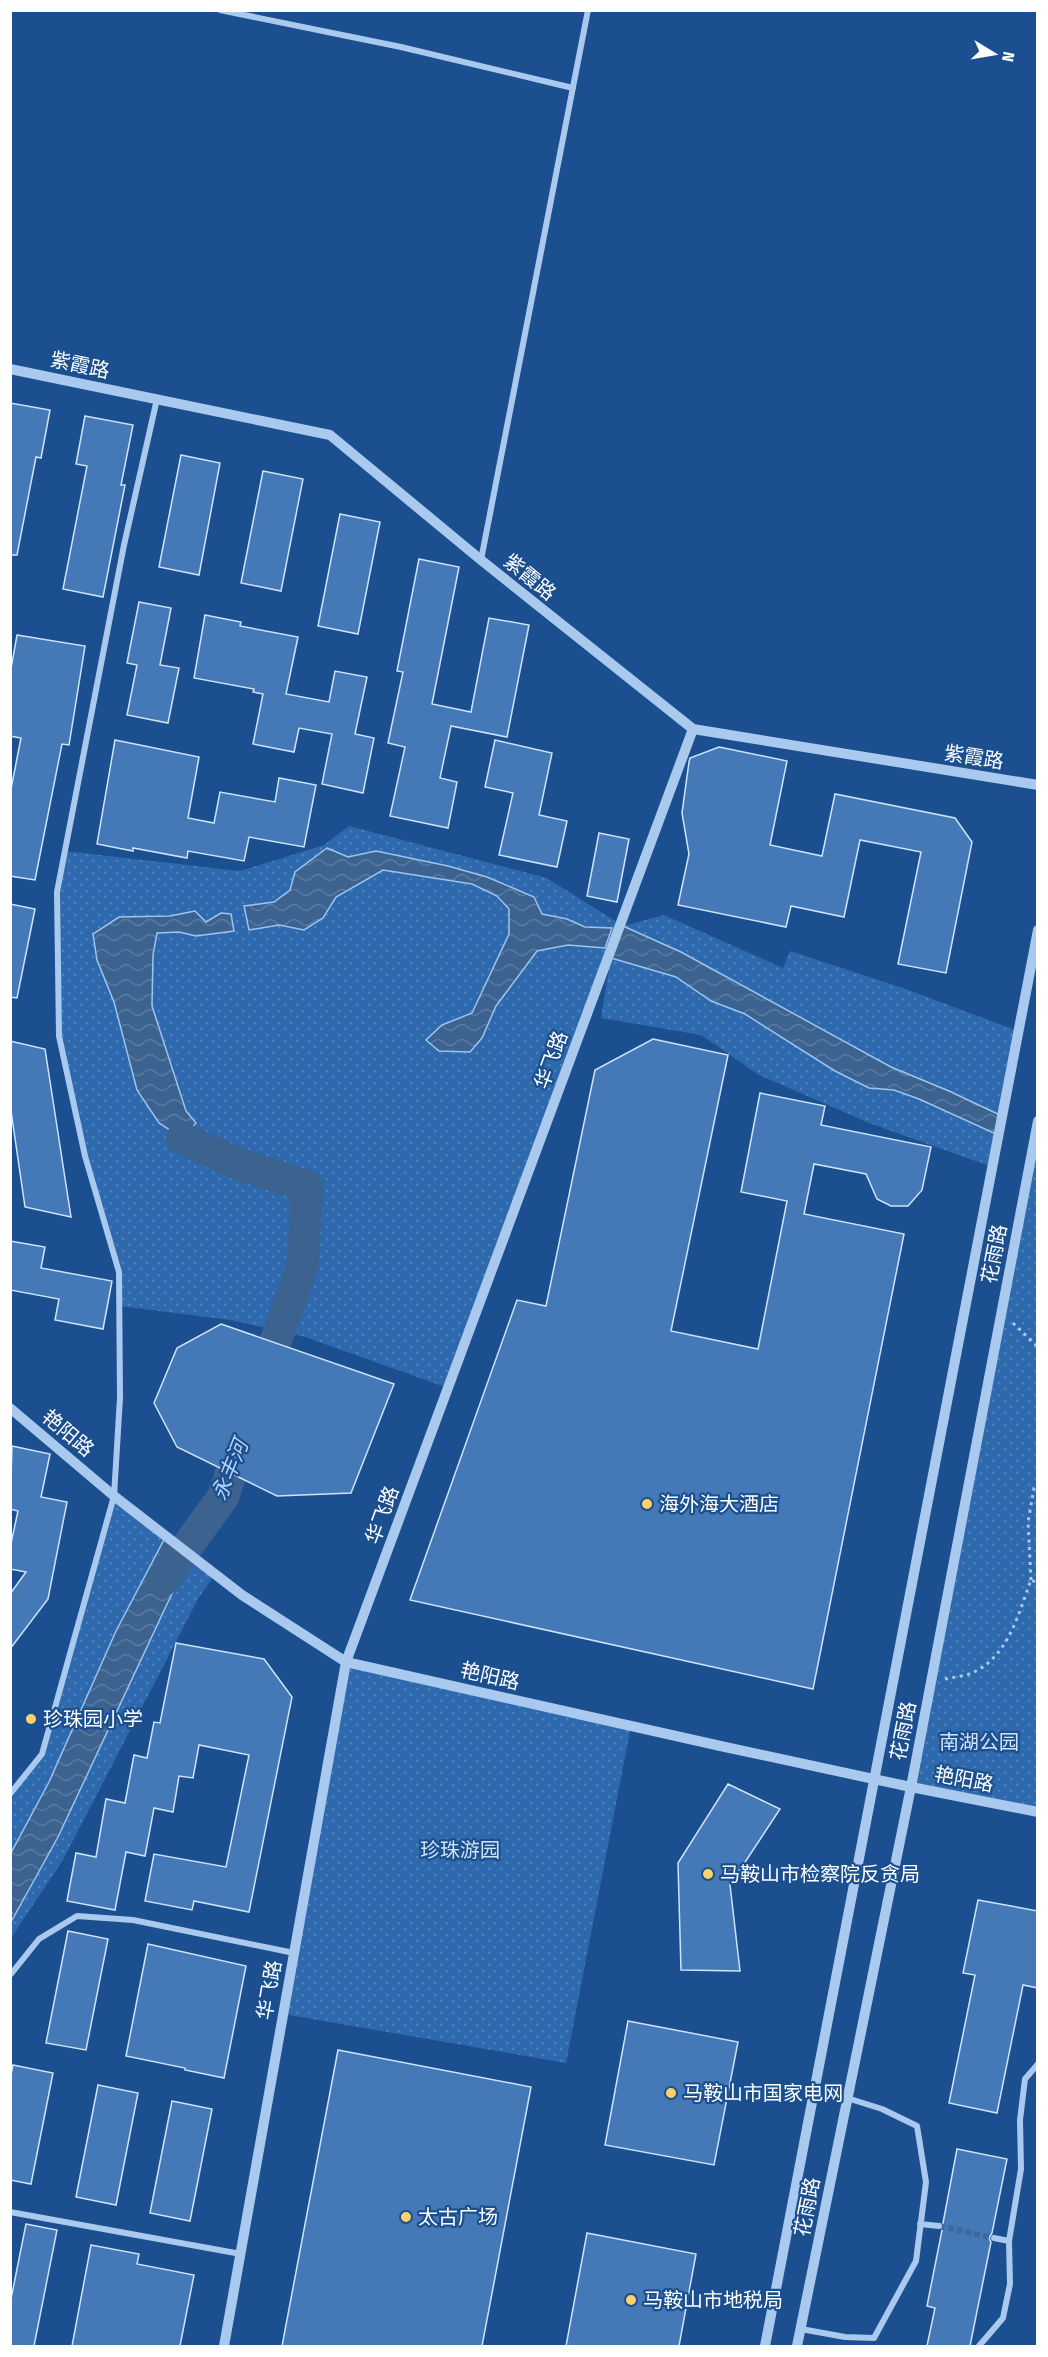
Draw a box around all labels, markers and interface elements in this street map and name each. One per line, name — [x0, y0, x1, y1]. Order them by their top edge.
north arrow — [964, 24, 1024, 84]
text: N — [998, 50, 1018, 63]
street label: 紫霞路 — [48, 347, 112, 383]
street label: 紫霞路 — [499, 549, 561, 605]
street label: 紫霞路 — [942, 740, 1006, 774]
street label: 华飞路 — [529, 1028, 573, 1092]
street label: 花雨路 — [976, 1222, 1012, 1286]
street label: 艳阳路 — [37, 1405, 99, 1461]
water label: 永丰河 — [206, 1432, 255, 1504]
street label: 华飞路 — [360, 1483, 404, 1547]
place label: 海外海大酒店 — [659, 1492, 779, 1516]
marker: 海外海大酒店 — [640, 1497, 654, 1511]
street label: 艳阳路 — [458, 1658, 522, 1694]
street label: 花雨路 — [885, 1699, 921, 1763]
place label: 珍珠园小学 — [43, 1707, 143, 1731]
marker: 珍珠园小学 — [24, 1712, 38, 1726]
park label: 南湖公园 — [939, 1730, 1019, 1754]
street label: 艳阳路 — [932, 1761, 996, 1797]
park label: 珍珠游园 — [420, 1838, 500, 1862]
place label: 马鞍山市检察院反贪局 — [720, 1862, 920, 1886]
marker: 马鞍山市检察院反贪局 — [701, 1867, 715, 1881]
street label: 华飞路 — [252, 1958, 286, 2022]
place label: 马鞍山市国家电网 — [683, 2081, 843, 2105]
marker: 马鞍山市国家电网 — [664, 2086, 678, 2100]
street label: 花雨路 — [789, 2175, 825, 2239]
place label: 太古广场 — [418, 2205, 498, 2229]
marker: 太古广场 — [399, 2210, 413, 2224]
place label: 马鞍山市地税局 — [643, 2288, 783, 2312]
marker: 马鞍山市地税局 — [624, 2293, 638, 2307]

